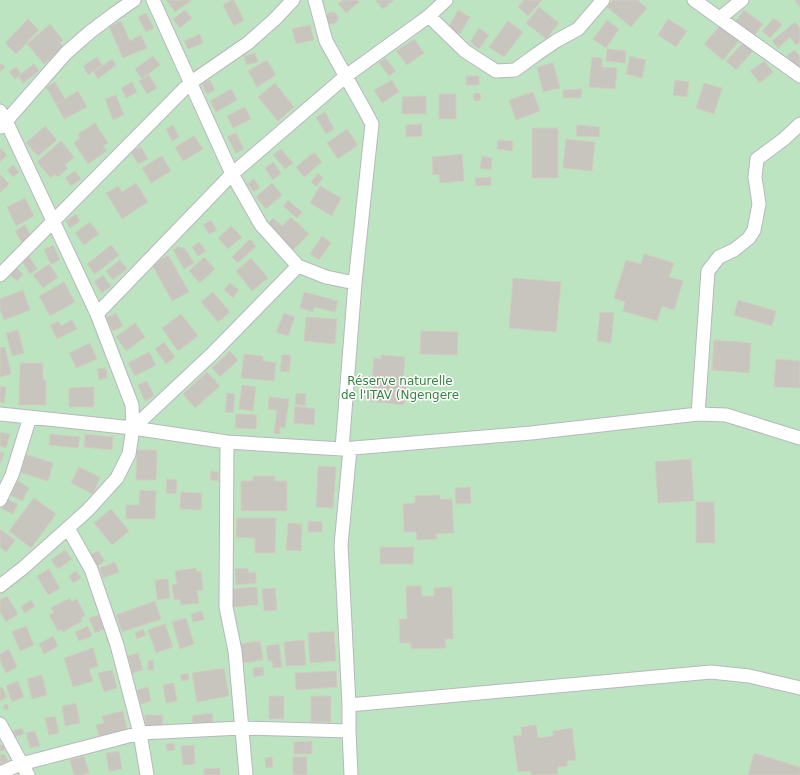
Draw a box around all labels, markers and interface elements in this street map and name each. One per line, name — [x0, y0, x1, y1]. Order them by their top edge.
park label: Réserve naturelle de l'ITAV (Ngengere — [341, 374, 459, 402]

